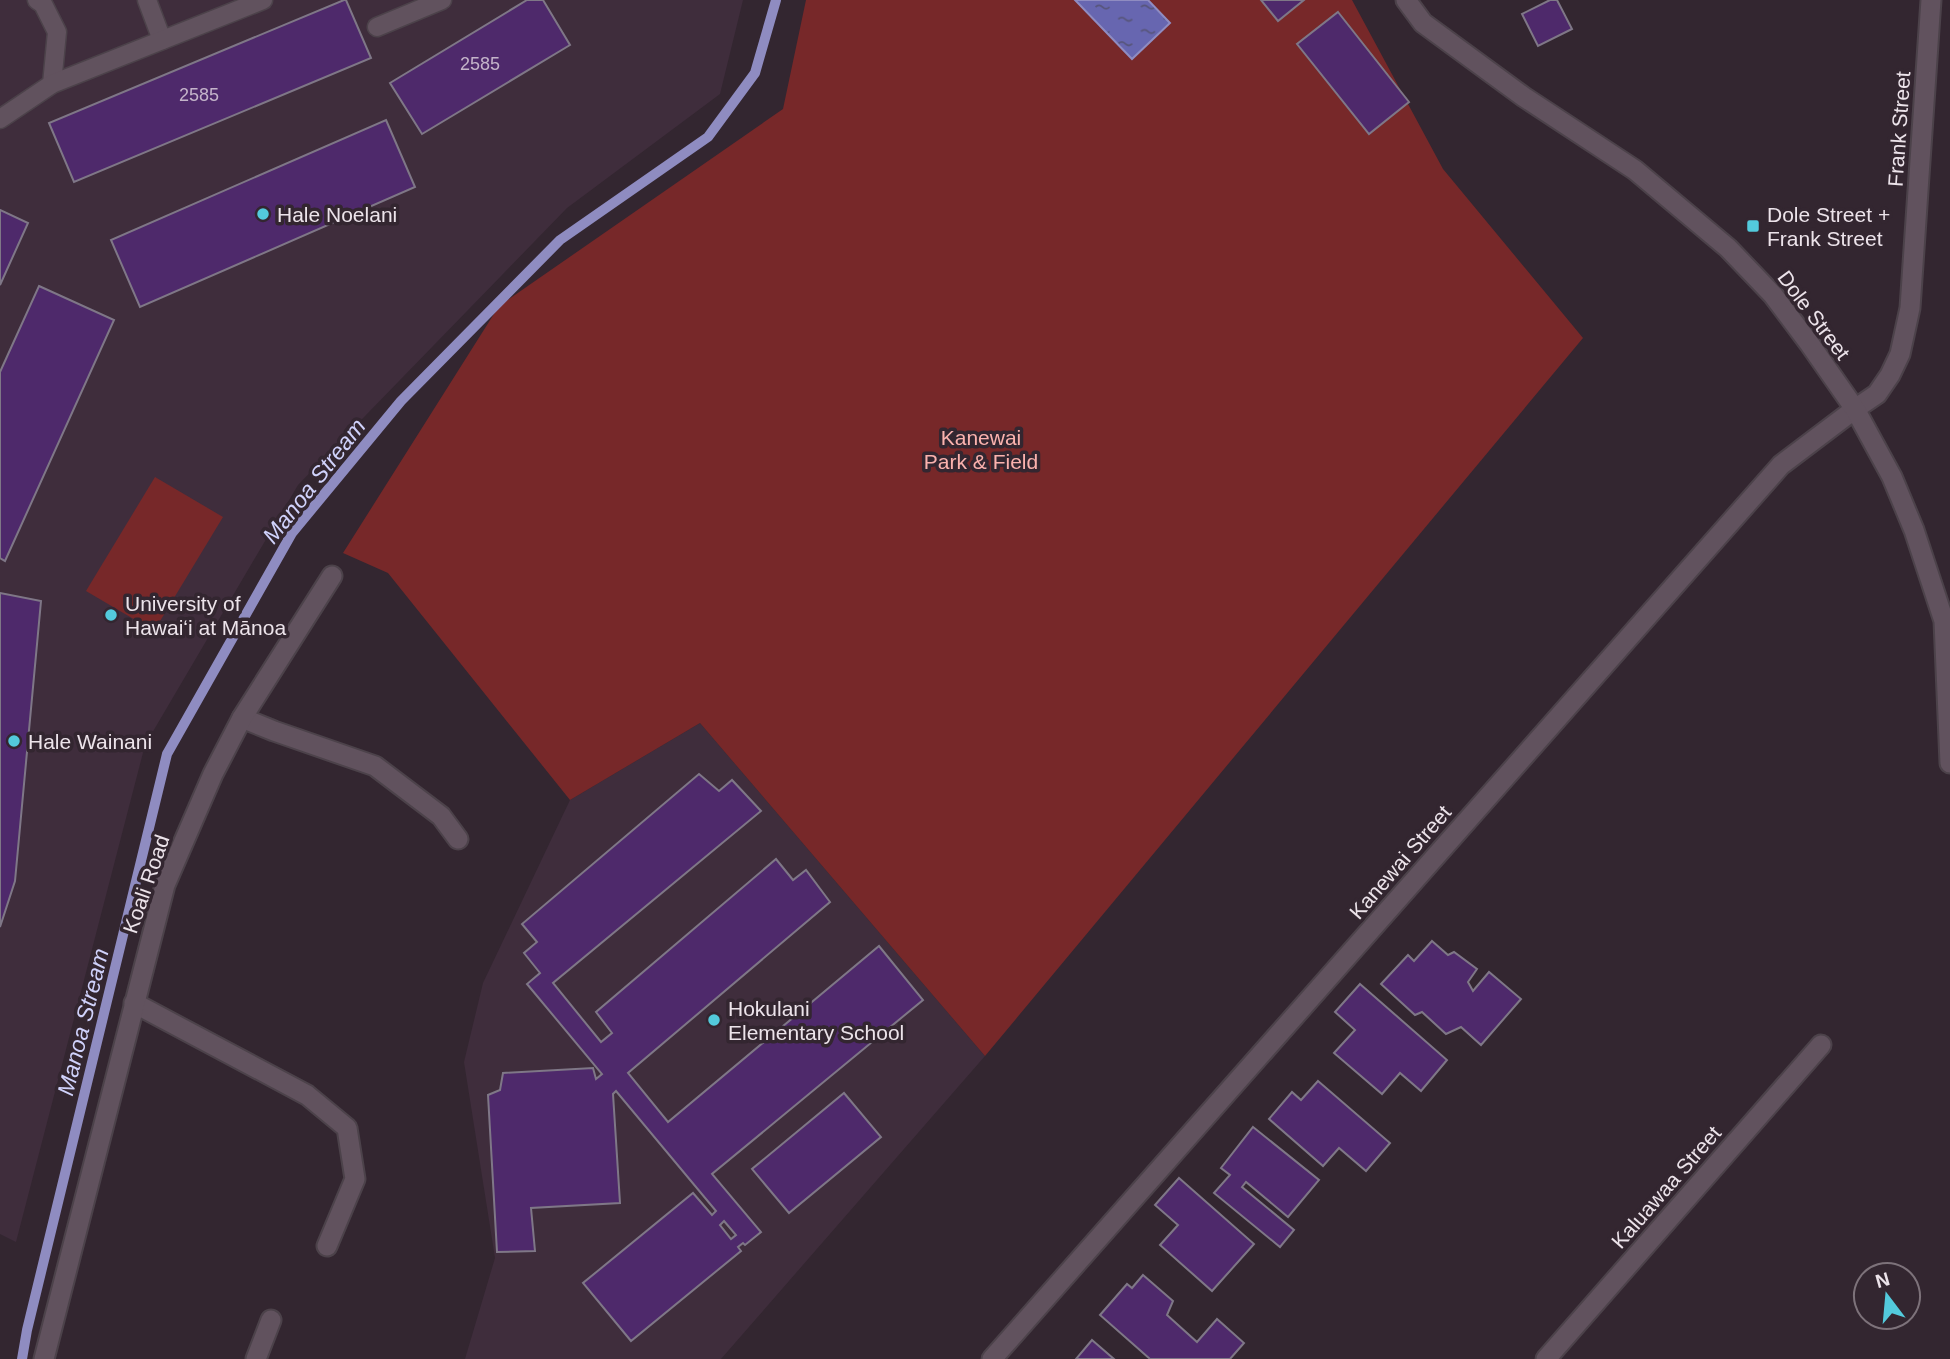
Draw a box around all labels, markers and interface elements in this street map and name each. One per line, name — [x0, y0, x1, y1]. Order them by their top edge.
house number: 2585 — [460, 54, 500, 74]
street label: Frank Street — [1883, 70, 1915, 187]
house number: 2585 — [179, 85, 219, 105]
place label: Hale Noelani — [277, 203, 397, 226]
place label: Dole Street + Frank Street — [1767, 203, 1890, 250]
marker: Hale Noelani — [255, 206, 271, 222]
marker: Dole Street + Frank Street — [1745, 218, 1761, 234]
street label: Dole Street — [1773, 266, 1855, 364]
water label: Manoa Stream — [257, 414, 371, 548]
park label: Kanewai Park & Field — [924, 426, 1038, 473]
place label: University of Hawaiʻi at Mānoa — [125, 592, 286, 639]
marker: University of Hawaiʻi at Mānoa — [103, 607, 119, 623]
place label: Hale Wainani — [28, 730, 152, 753]
marker: Hale Wainani — [6, 733, 22, 749]
street label: Kanewai Street — [1345, 801, 1456, 923]
street label: Koali Road — [118, 832, 174, 936]
water label: Manoa Stream — [52, 946, 114, 1098]
place label: Hokulani Elementary School — [728, 997, 904, 1044]
marker: Hokulani Elementary School — [706, 1012, 722, 1028]
street label: Kaluawaa Street — [1607, 1121, 1725, 1253]
north arrow — [1852, 1261, 1922, 1331]
text: N — [1873, 1268, 1892, 1292]

